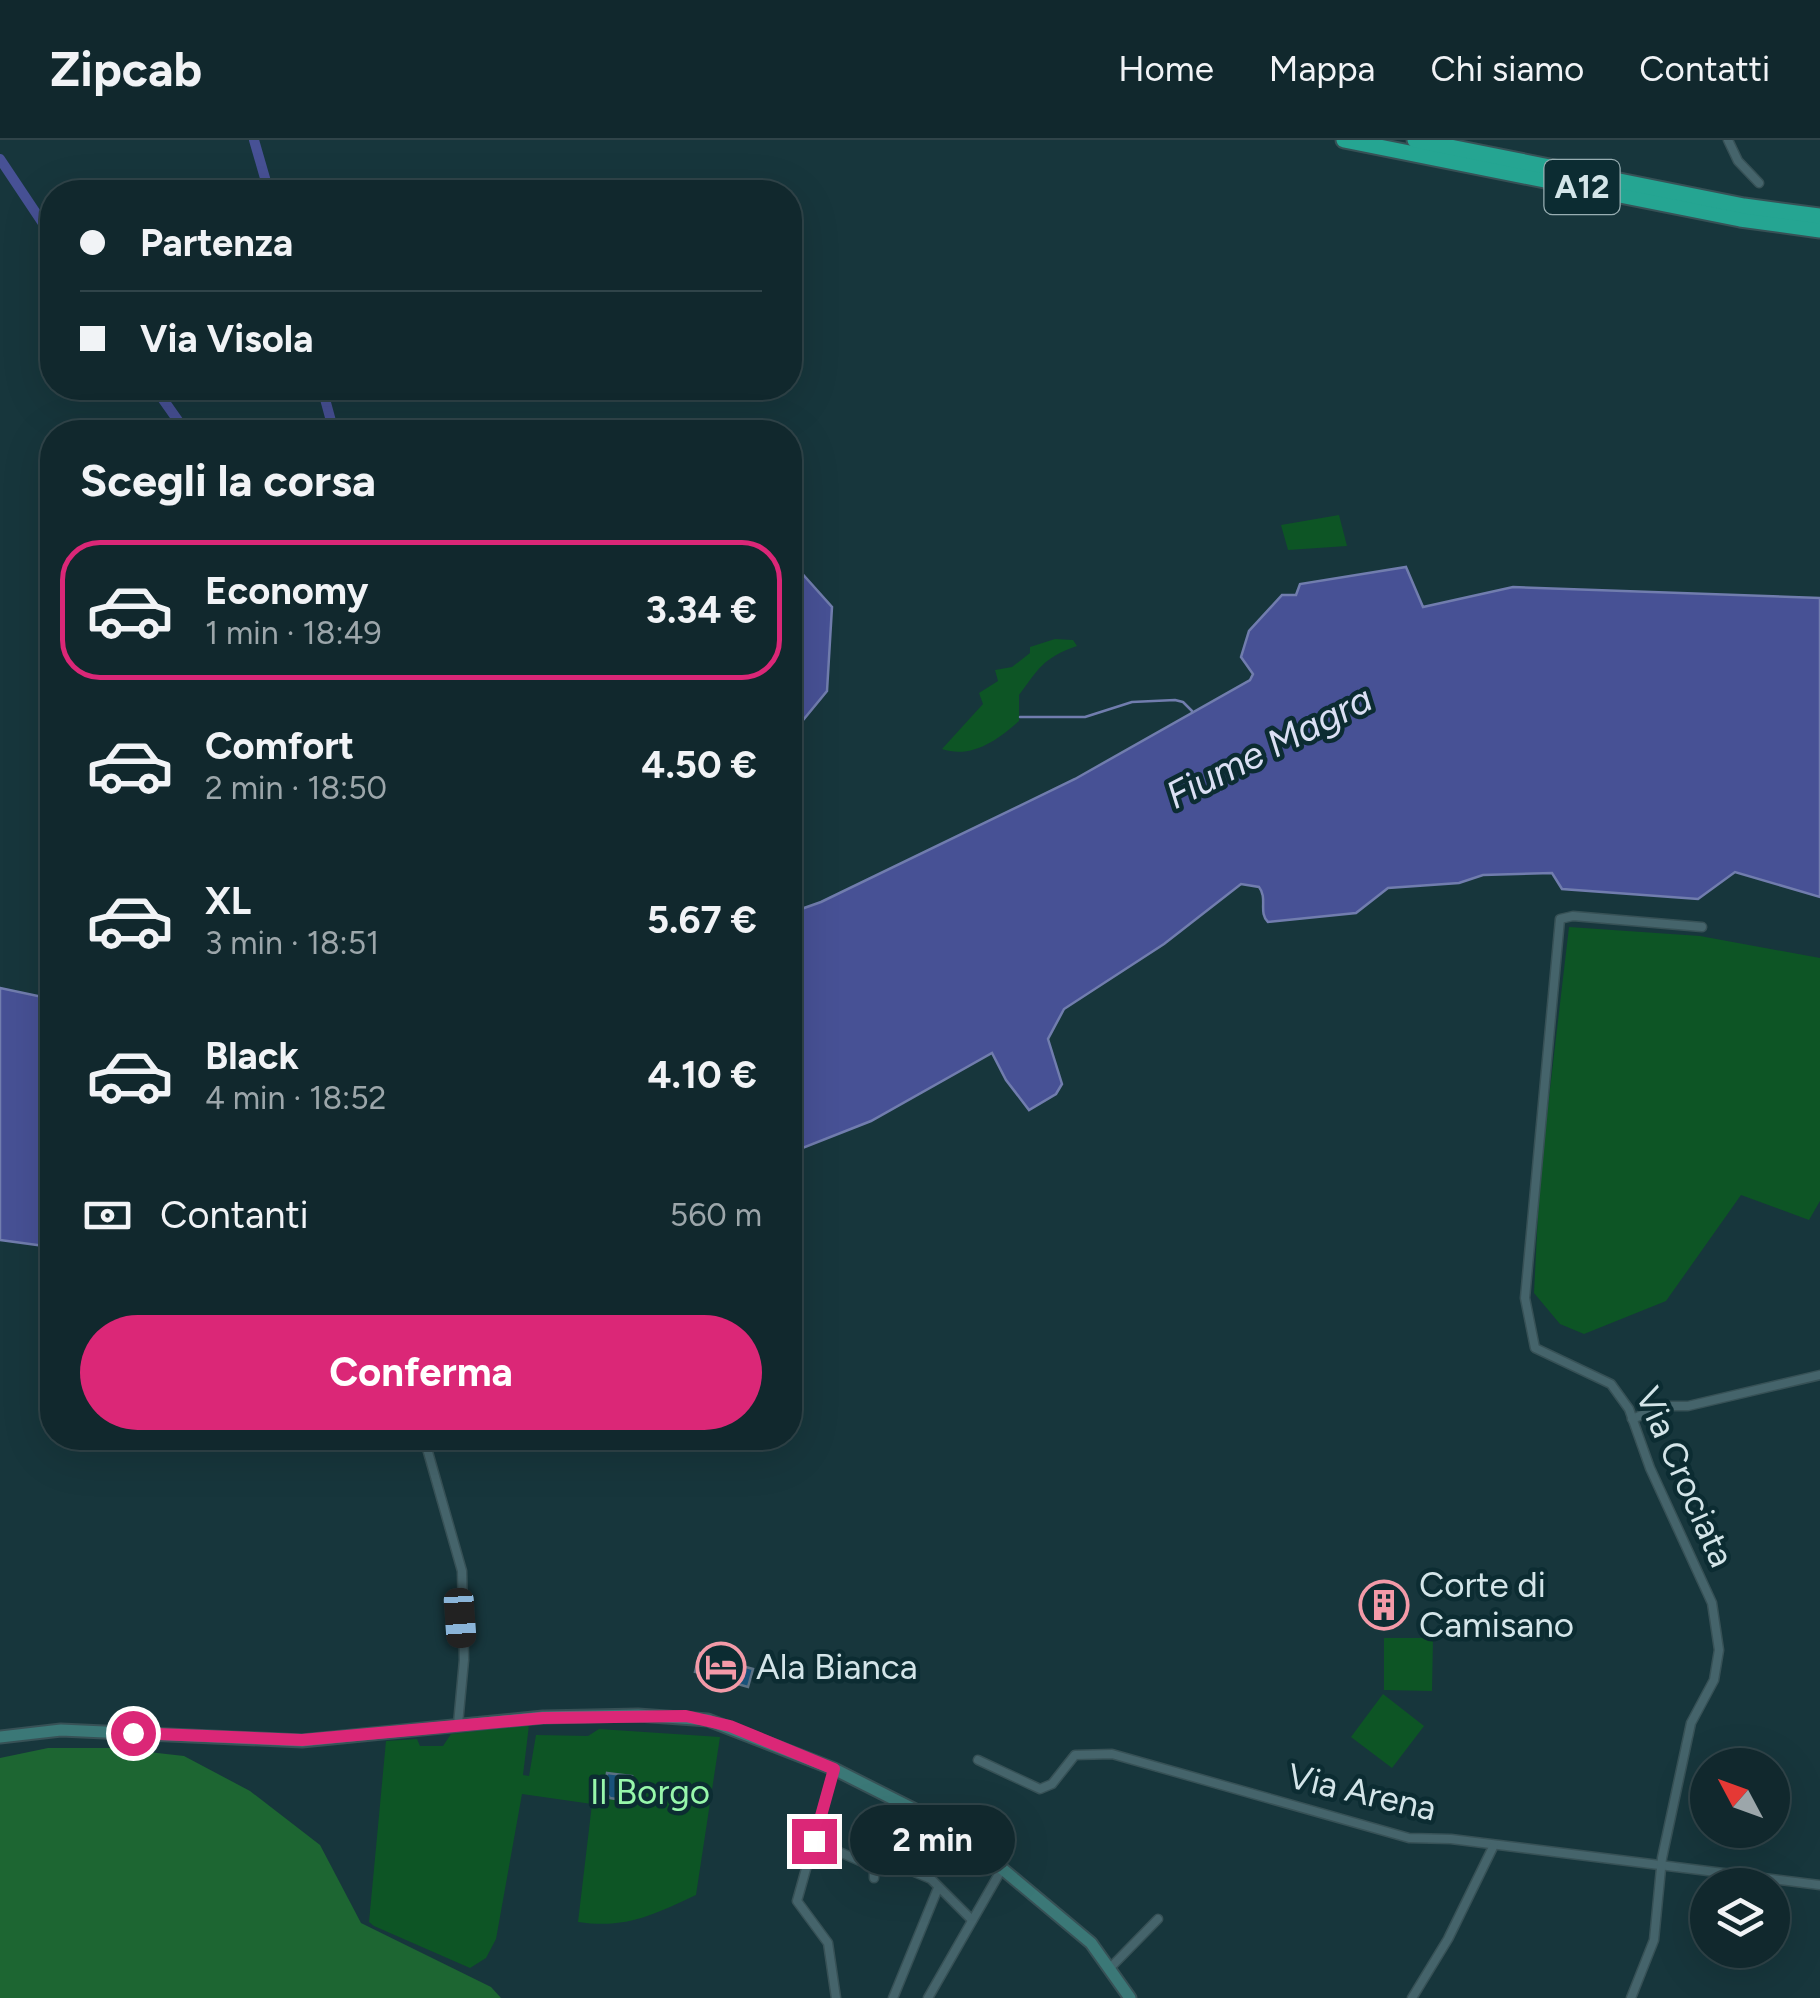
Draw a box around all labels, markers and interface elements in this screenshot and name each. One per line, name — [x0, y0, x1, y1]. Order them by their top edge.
text: Zipcab — [50, 40, 202, 98]
text: Home — [1118, 48, 1214, 90]
text: Mappa — [1269, 48, 1375, 90]
text: Chi siamo — [1430, 48, 1584, 90]
text: Contatti — [1639, 48, 1770, 90]
road number: A12 — [1544, 160, 1620, 214]
text: Partenza — [140, 220, 293, 266]
text: Via Visola — [140, 316, 313, 362]
text: Scegli la corsa — [80, 453, 376, 507]
icon: car — [85, 565, 175, 655]
text: Economy — [205, 568, 368, 614]
text: 3.34 € — [646, 587, 757, 633]
text: 1 min · 18:49 — [205, 614, 382, 652]
water label: Fiume Magra — [1158, 675, 1380, 819]
icon: car — [85, 720, 175, 810]
text: Comfort — [205, 723, 354, 769]
text: 4.50 € — [641, 742, 757, 788]
text: 2 min · 18:50 — [205, 769, 387, 807]
icon: car — [85, 875, 175, 965]
text: XL — [205, 878, 251, 924]
text: 5.67 € — [647, 897, 757, 943]
text: 3 min · 18:51 — [205, 924, 379, 962]
icon: car — [85, 1030, 175, 1120]
text: Black — [205, 1033, 299, 1079]
text: 4.10 € — [647, 1052, 757, 1098]
text: 4 min · 18:52 — [205, 1079, 386, 1117]
icon: cash — [80, 1188, 135, 1243]
text: Contanti — [160, 1192, 309, 1238]
text: 560 m — [670, 1196, 762, 1234]
button: Conferma — [80, 1315, 762, 1430]
street label: Via Crociata — [1627, 1381, 1743, 1573]
place label: Corte di Camisano — [1419, 1564, 1574, 1646]
building icon: Corte di Camisano — [1358, 1579, 1410, 1631]
car — [443, 1587, 477, 1649]
hotel icon: Ala Bianca — [695, 1641, 747, 1693]
place label: Ala Bianca — [756, 1646, 918, 1688]
route start — [111, 1711, 156, 1756]
north arrow — [1690, 1748, 1790, 1848]
map controls — [1690, 1748, 1790, 1968]
street label: Via Arena — [1284, 1755, 1440, 1829]
park label: Il Borgo — [590, 1771, 710, 1813]
callout: 2 min — [849, 1806, 1014, 1876]
route end — [792, 1819, 837, 1864]
text: 2 min — [892, 1821, 973, 1859]
button: layers — [1690, 1868, 1790, 1968]

